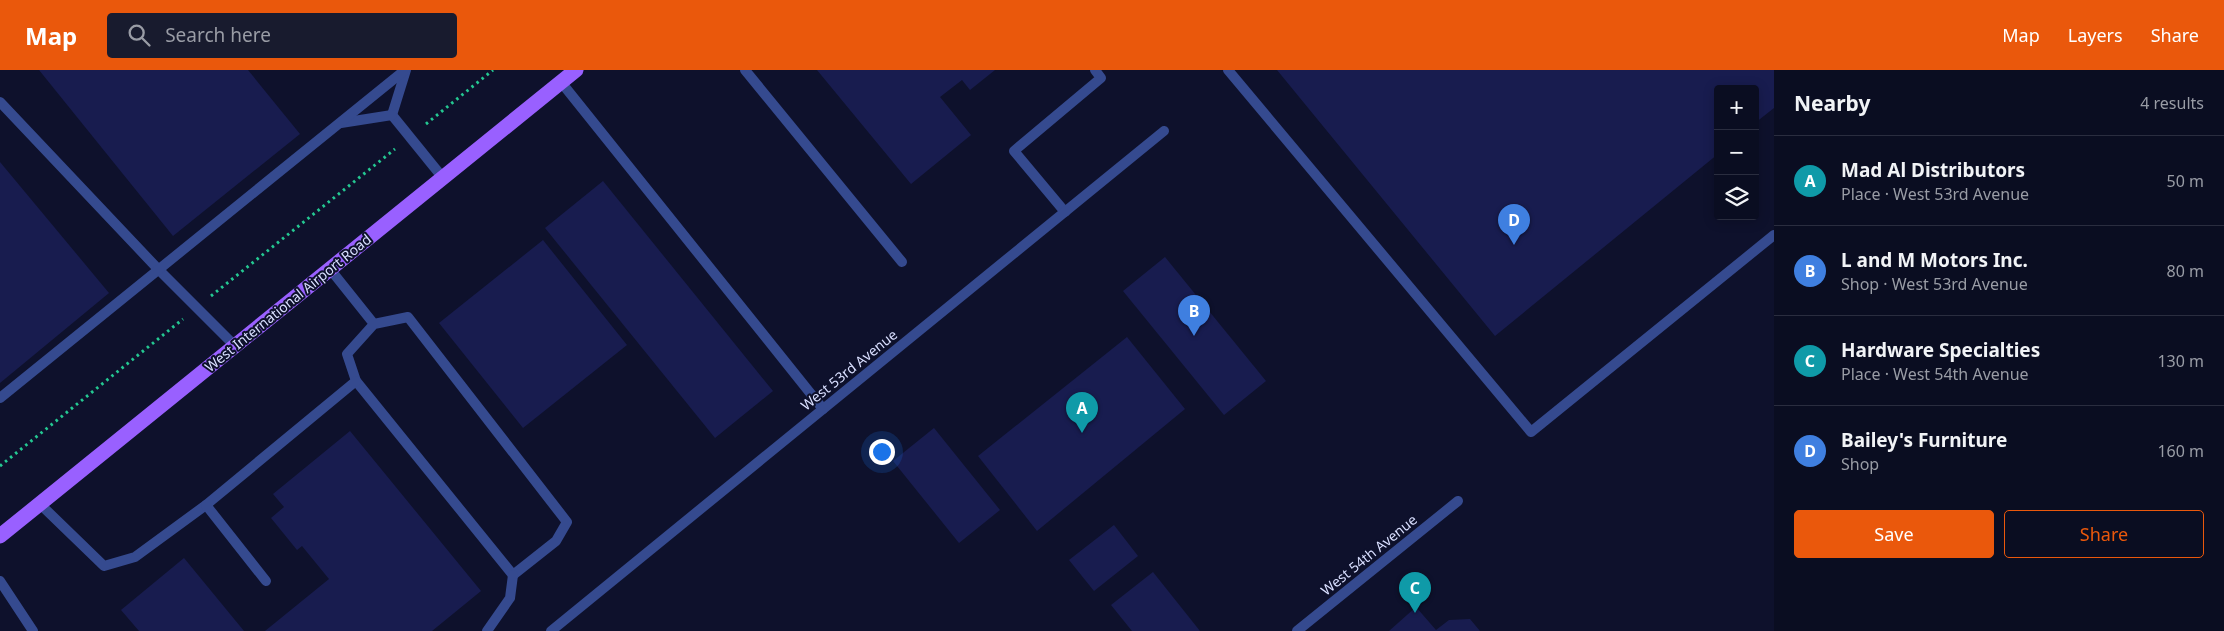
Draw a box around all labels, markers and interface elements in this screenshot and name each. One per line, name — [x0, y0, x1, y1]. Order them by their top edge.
search box — [107, 13, 457, 58]
text: Map — [25, 19, 77, 52]
icon: search — [125, 21, 153, 49]
text: Search here — [165, 22, 271, 48]
text: Map — [2002, 23, 2040, 47]
text: Layers — [2068, 23, 2123, 47]
text: Share — [2151, 23, 2199, 47]
map controls — [1714, 85, 1759, 220]
button: + — [1714, 85, 1759, 130]
text: Nearby — [1794, 89, 1870, 117]
text: 4 results — [2140, 92, 2204, 114]
button: − — [1714, 130, 1759, 175]
text: Mad Al Distributors — [1841, 157, 2025, 183]
text: A — [1804, 170, 1816, 192]
text: 50 m — [2167, 170, 2204, 192]
button: layers — [1714, 175, 1759, 220]
text: Place · West 53rd Avenue — [1841, 183, 2029, 205]
pin: D — [1498, 204, 1530, 245]
street label: West International Airport Road — [200, 229, 375, 376]
text: L and M Motors Inc. — [1841, 247, 2028, 273]
text: B — [1805, 260, 1815, 282]
text: 80 m — [2167, 260, 2204, 282]
text: Shop · West 53rd Avenue — [1841, 273, 2028, 295]
pin: B — [1178, 295, 1210, 336]
street label: West 53rd Avenue — [796, 325, 901, 414]
text: Hardware Specialties — [1841, 337, 2040, 363]
text: C — [1805, 350, 1815, 372]
text: 130 m — [2157, 350, 2204, 372]
text: Place · West 54th Avenue — [1841, 363, 2029, 385]
pin: A — [1066, 392, 1098, 433]
text: Bailey's Furniture — [1841, 427, 2007, 453]
your location — [869, 439, 895, 465]
text: D — [1804, 440, 1816, 462]
text: 160 m — [2157, 440, 2204, 462]
text: Shop — [1841, 453, 1879, 475]
street label: West 54th Avenue — [1317, 510, 1421, 599]
button: Save — [1794, 510, 1994, 558]
button: Share — [2004, 510, 2204, 558]
pin: C — [1399, 572, 1431, 613]

